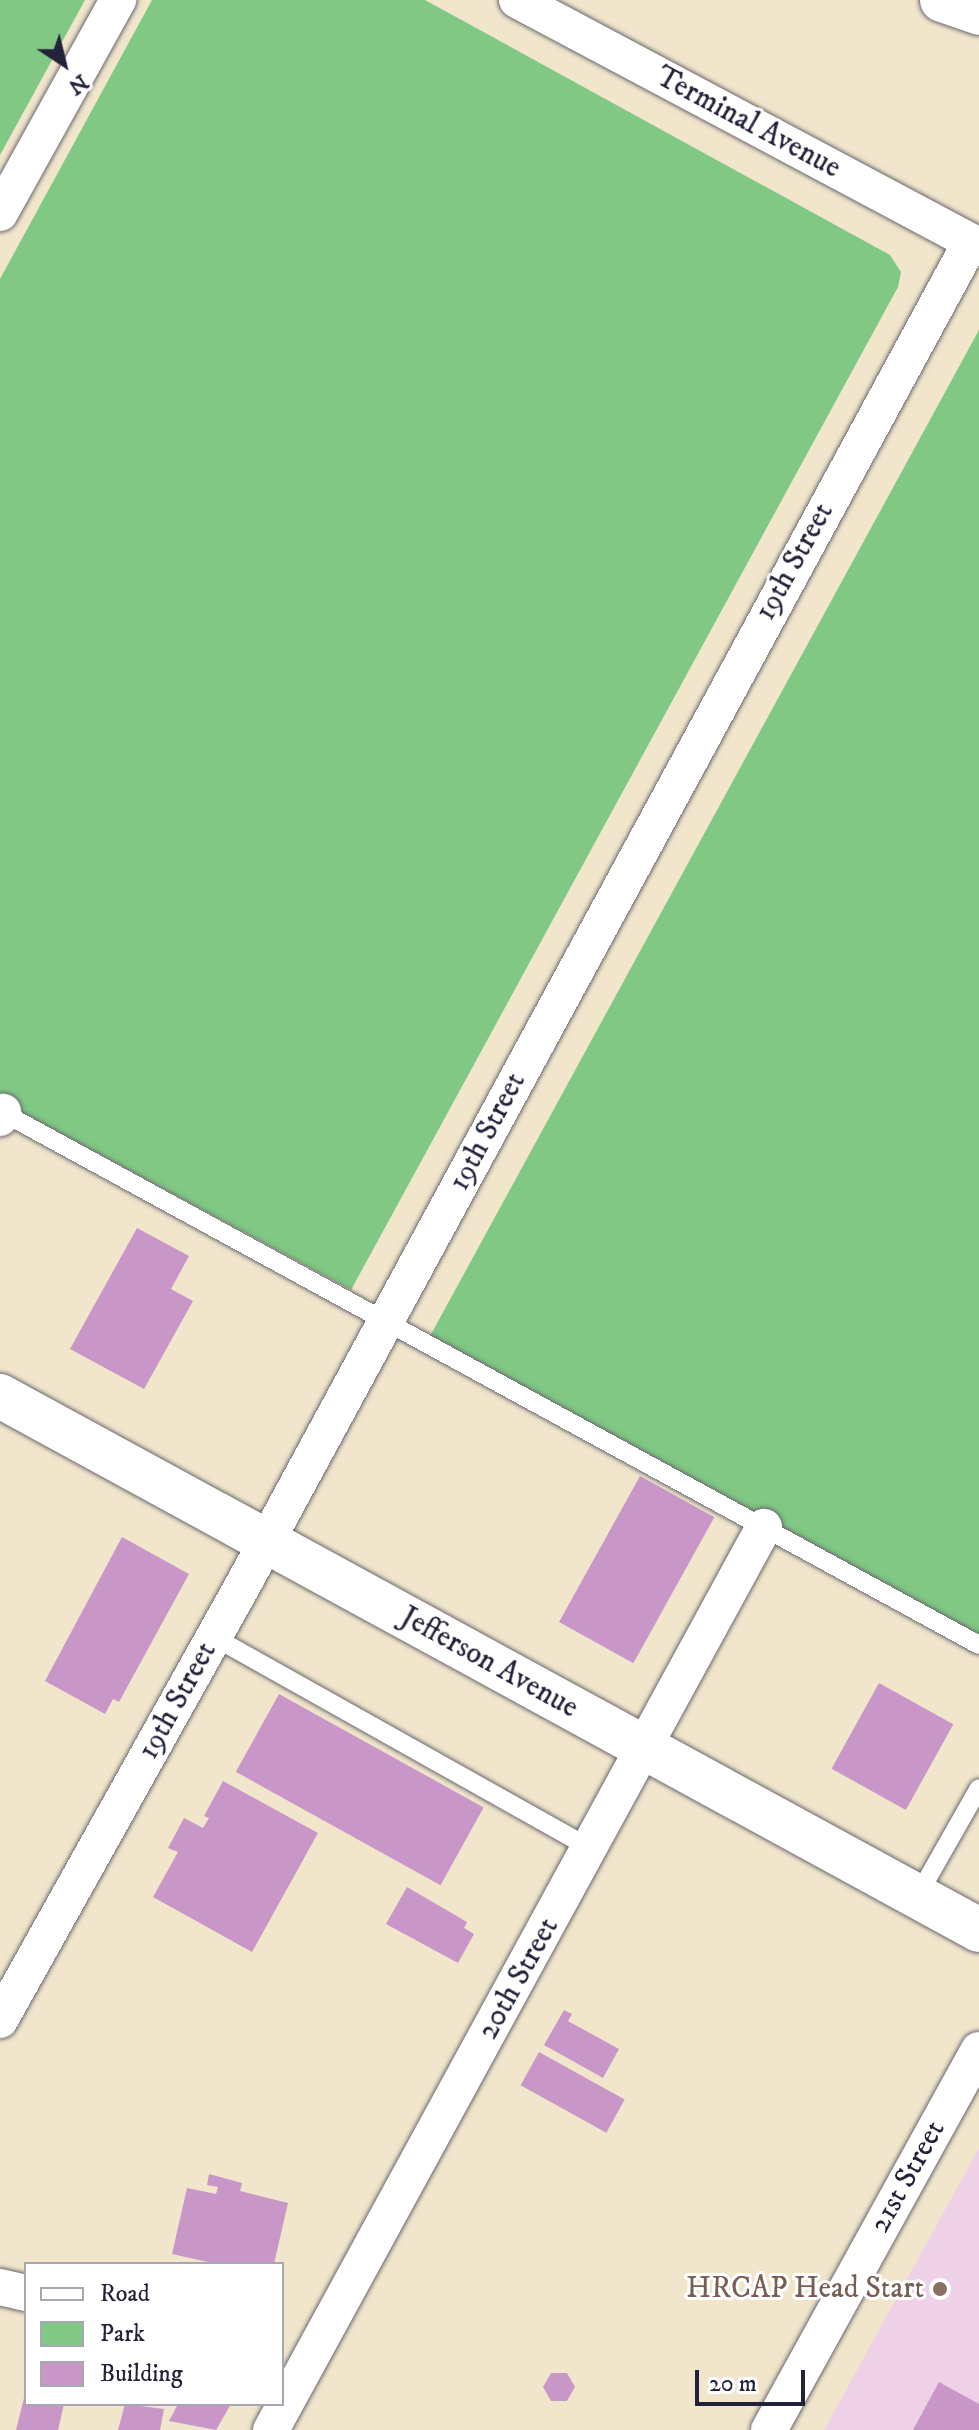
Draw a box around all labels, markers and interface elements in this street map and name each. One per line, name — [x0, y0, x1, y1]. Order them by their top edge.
north arrow — [24, 24, 104, 104]
street label: Terminal Avenue — [650, 59, 846, 187]
text: N — [63, 68, 93, 100]
street label: 19th Street — [748, 497, 842, 627]
street label: 19th Street — [442, 1067, 534, 1197]
street label: Jefferson Avenue — [394, 1599, 584, 1727]
street label: 19th Street — [131, 1636, 225, 1766]
street label: 20th Street — [471, 1912, 567, 2046]
street label: 21st Street — [862, 2115, 954, 2239]
legend — [24, 2262, 284, 2406]
place label: HRCAP Head Start — [686, 2271, 924, 2307]
text: Road — [100, 2279, 150, 2309]
marker: HRCAP Head Start — [931, 2280, 949, 2298]
text: Park — [100, 2319, 145, 2349]
scale bar — [699, 2354, 809, 2404]
text: Building — [100, 2359, 183, 2389]
text: 20 m — [709, 2369, 757, 2399]

